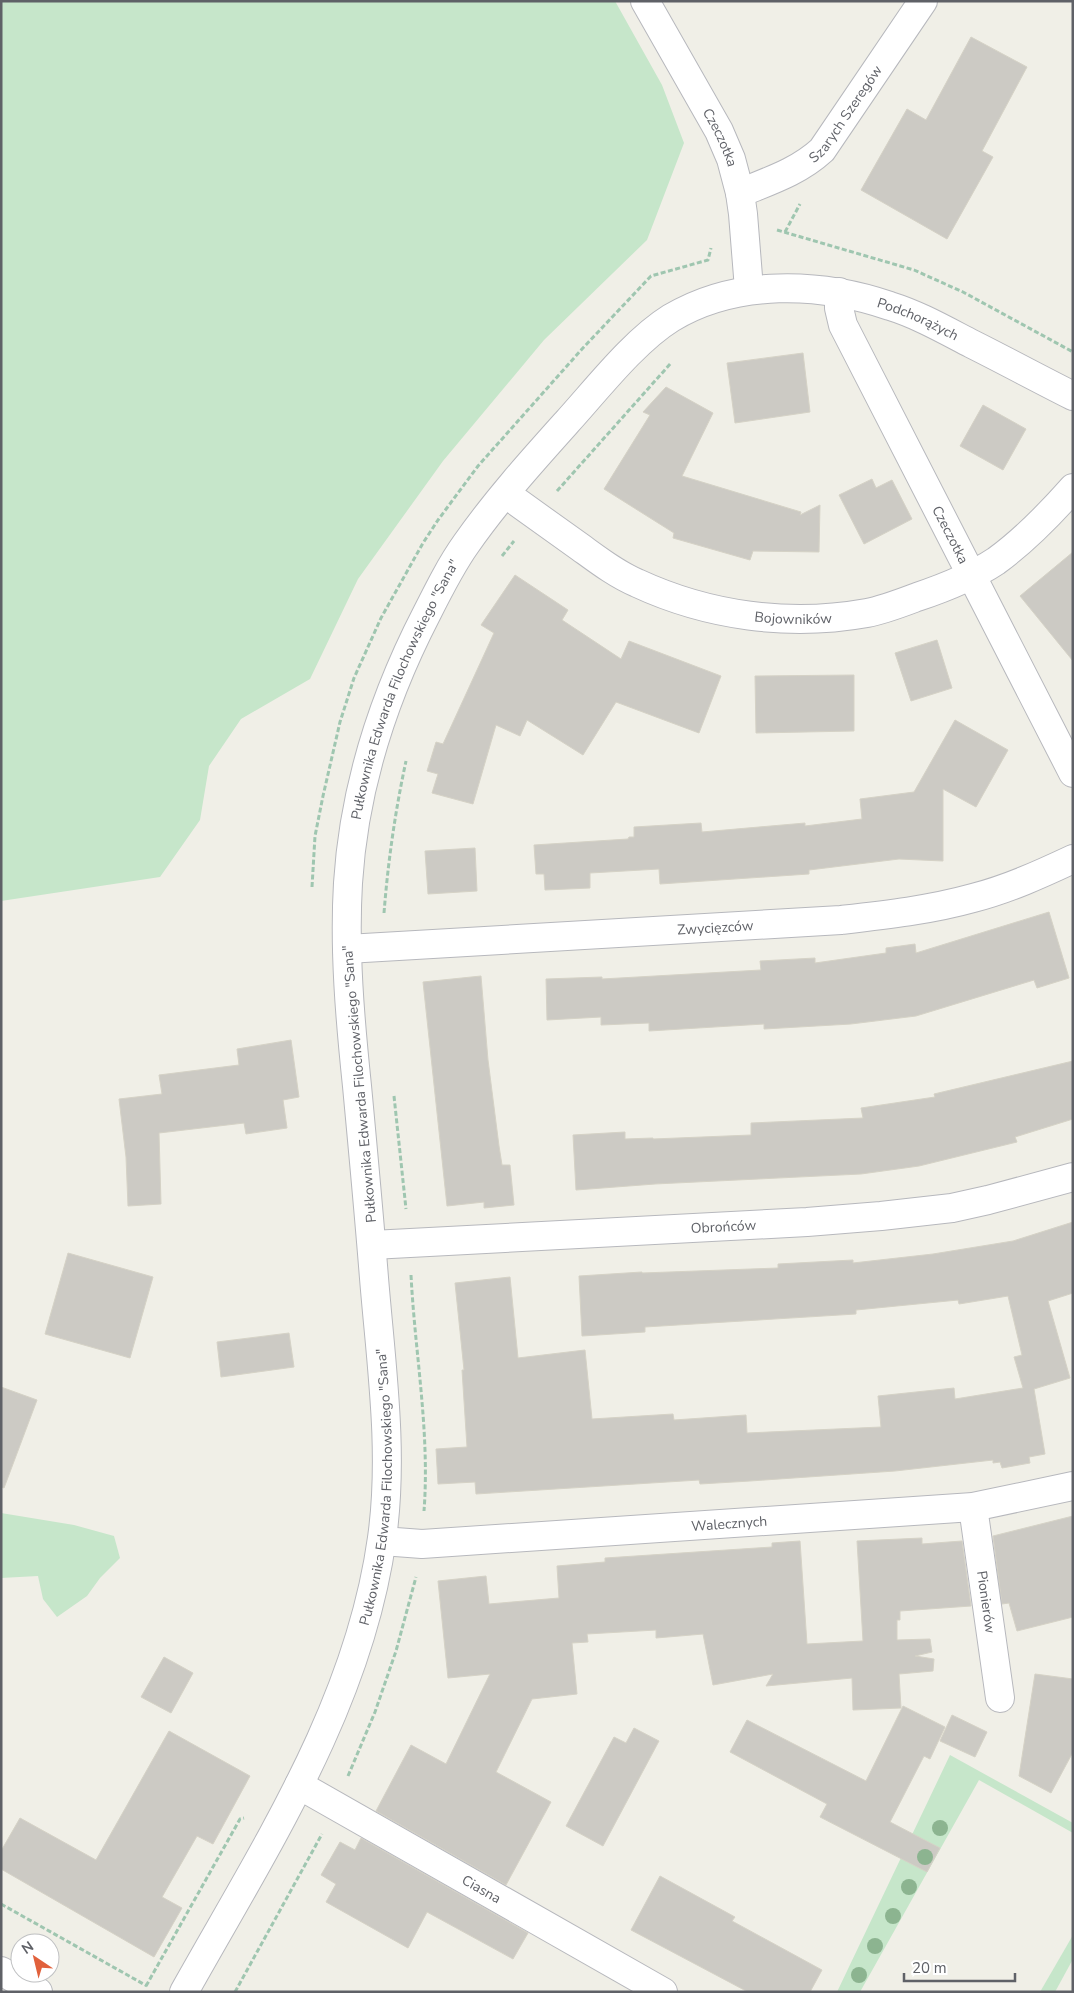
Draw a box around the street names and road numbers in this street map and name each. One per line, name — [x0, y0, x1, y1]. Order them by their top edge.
street label: Szarych Szeregów — [805, 61, 887, 167]
street label: Czeczotka — [698, 105, 742, 169]
street label: Podchorążych — [875, 293, 962, 345]
street label: Czeczotka — [927, 502, 973, 567]
street label: Pułkownika Edwarda Filochowskiego "Sana" — [347, 556, 464, 821]
street label: Bojowników — [753, 607, 833, 629]
street label: Zwycięzców — [677, 916, 754, 940]
street label: Pułkownika Edwarda Filochowskiego "Sana" — [338, 944, 381, 1224]
street label: Obrońców — [690, 1216, 757, 1238]
street label: Pułkownika Edwarda Filochowskiego "Sana" — [355, 1348, 397, 1628]
street label: Walecznych — [691, 1512, 768, 1536]
street label: Pionierów — [972, 1570, 1000, 1635]
street label: Ciasna — [458, 1871, 504, 1908]

